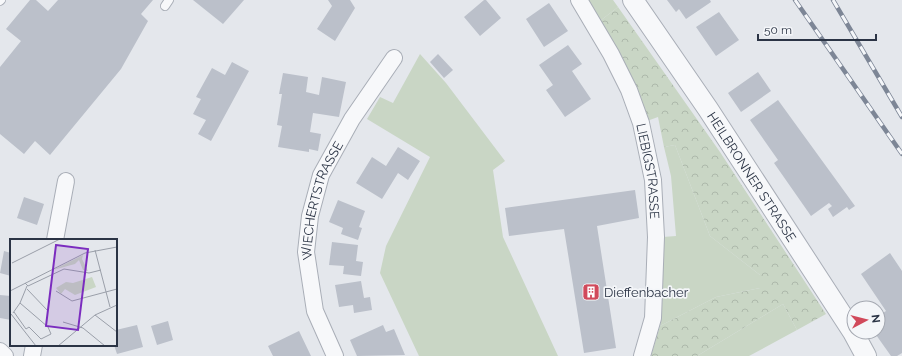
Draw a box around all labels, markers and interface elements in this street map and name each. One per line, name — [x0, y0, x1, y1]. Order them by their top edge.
scale bar — [758, 16, 876, 42]
text: 50 m — [764, 23, 792, 37]
street label: HEILBRONNER STRASSE — [704, 109, 800, 244]
street label: LIEBIGSTRASSE — [634, 122, 663, 219]
street label: WIECHERTSTRASSE — [298, 139, 346, 261]
inset map — [10, 239, 117, 346]
building icon: Dieffenbacher — [581, 282, 601, 302]
place label: Dieffenbacher — [604, 285, 689, 300]
north arrow — [846, 300, 886, 340]
text: N — [868, 314, 882, 324]

